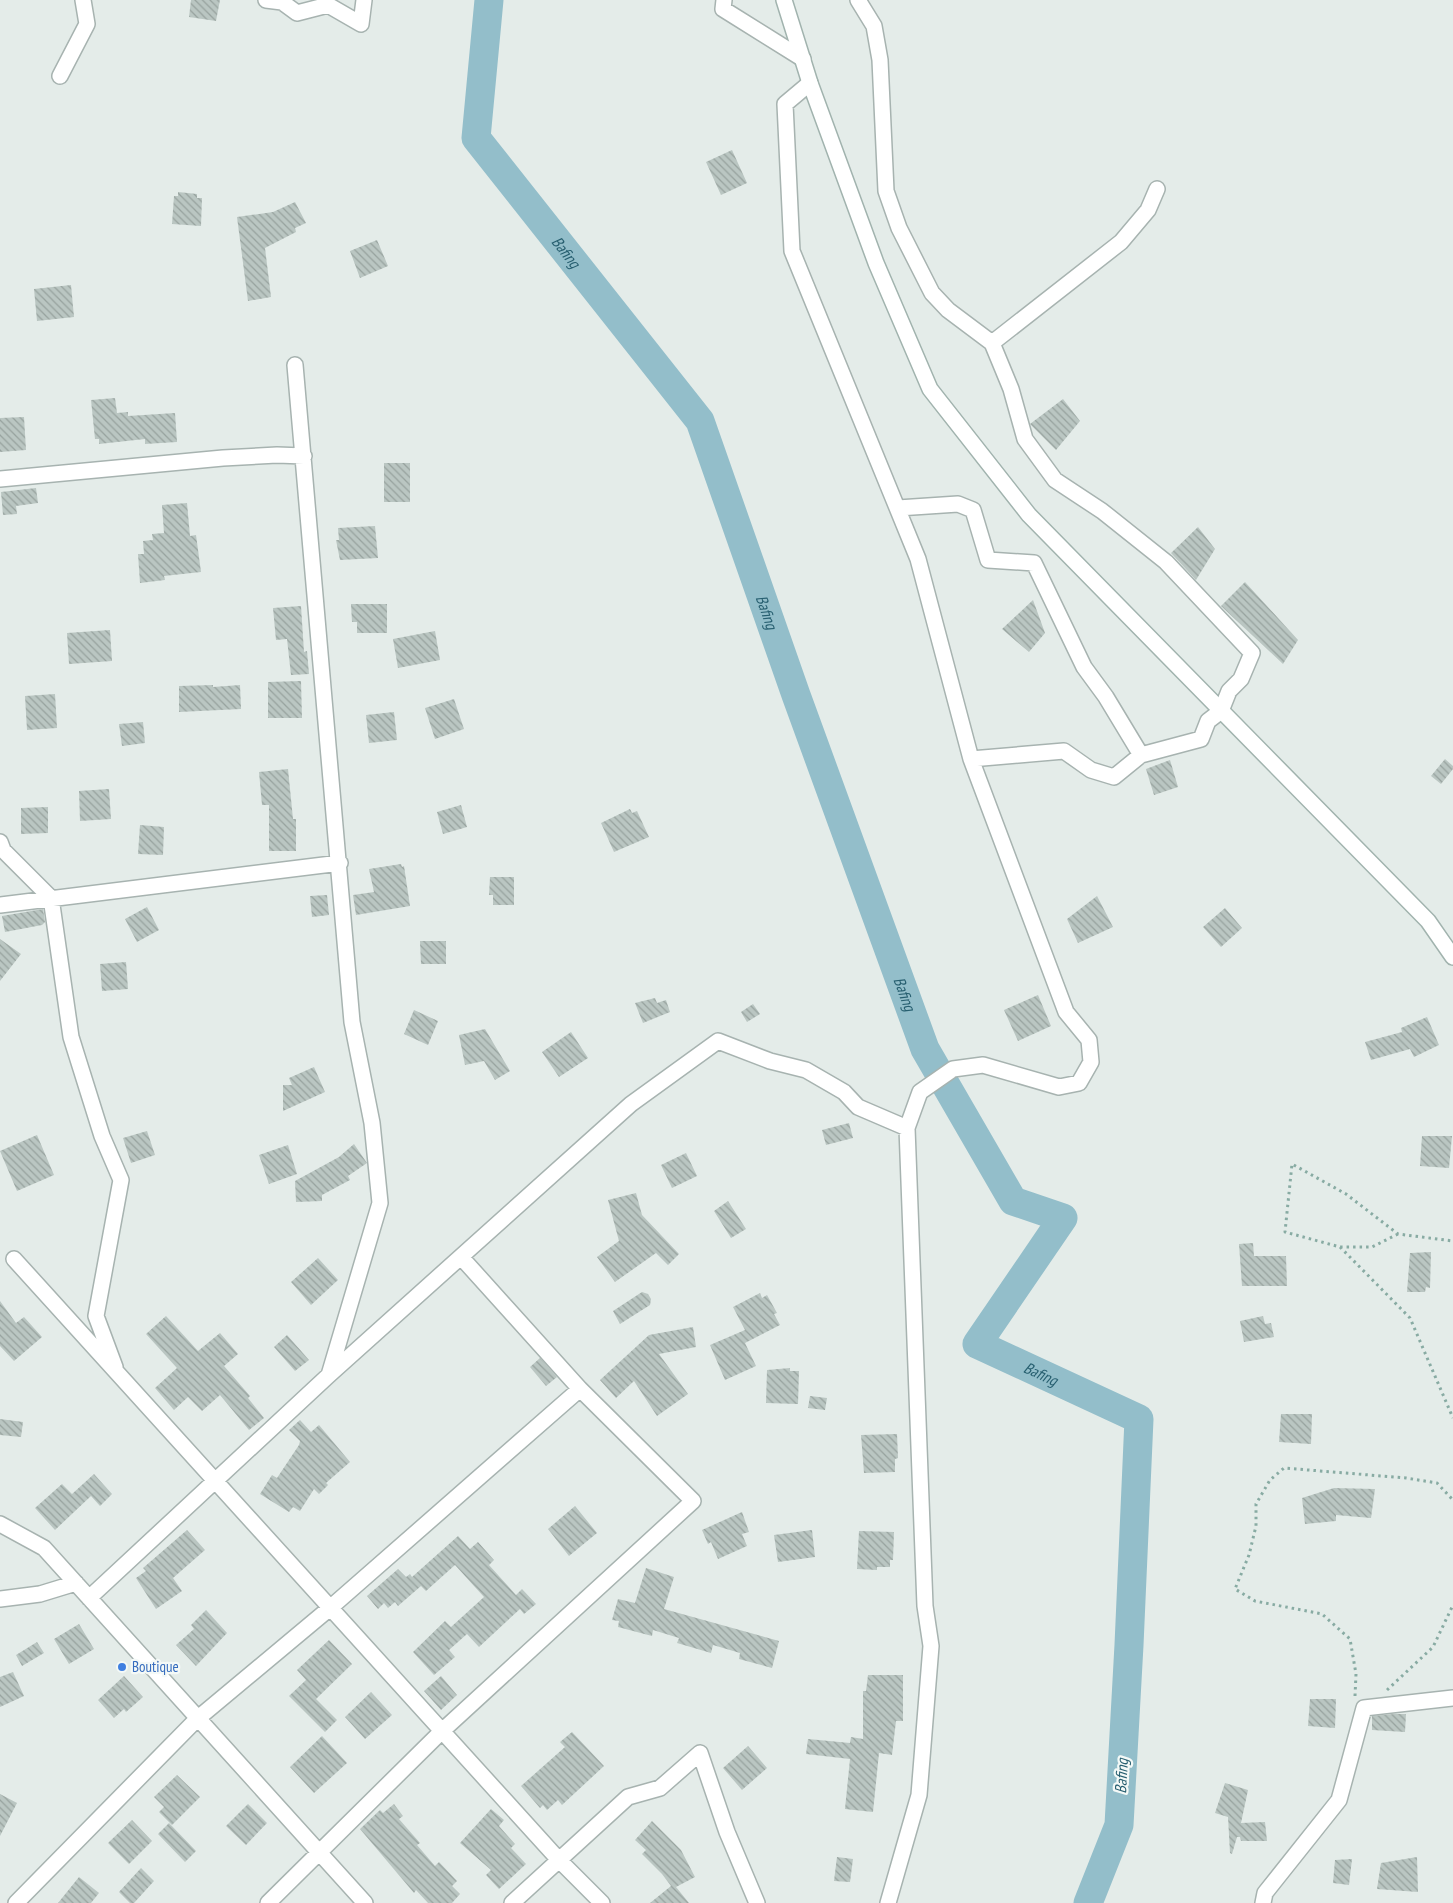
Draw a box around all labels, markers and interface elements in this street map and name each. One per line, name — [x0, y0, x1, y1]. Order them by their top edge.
water label: Bafing — [548, 232, 586, 273]
water label: Bafing — [752, 592, 783, 633]
water label: Bafing — [890, 974, 921, 1015]
water label: Bafing — [1021, 1357, 1062, 1390]
place label: Boutique — [132, 1657, 179, 1676]
marker: Boutique — [116, 1661, 128, 1673]
water label: Bafing — [1110, 1757, 1132, 1794]

